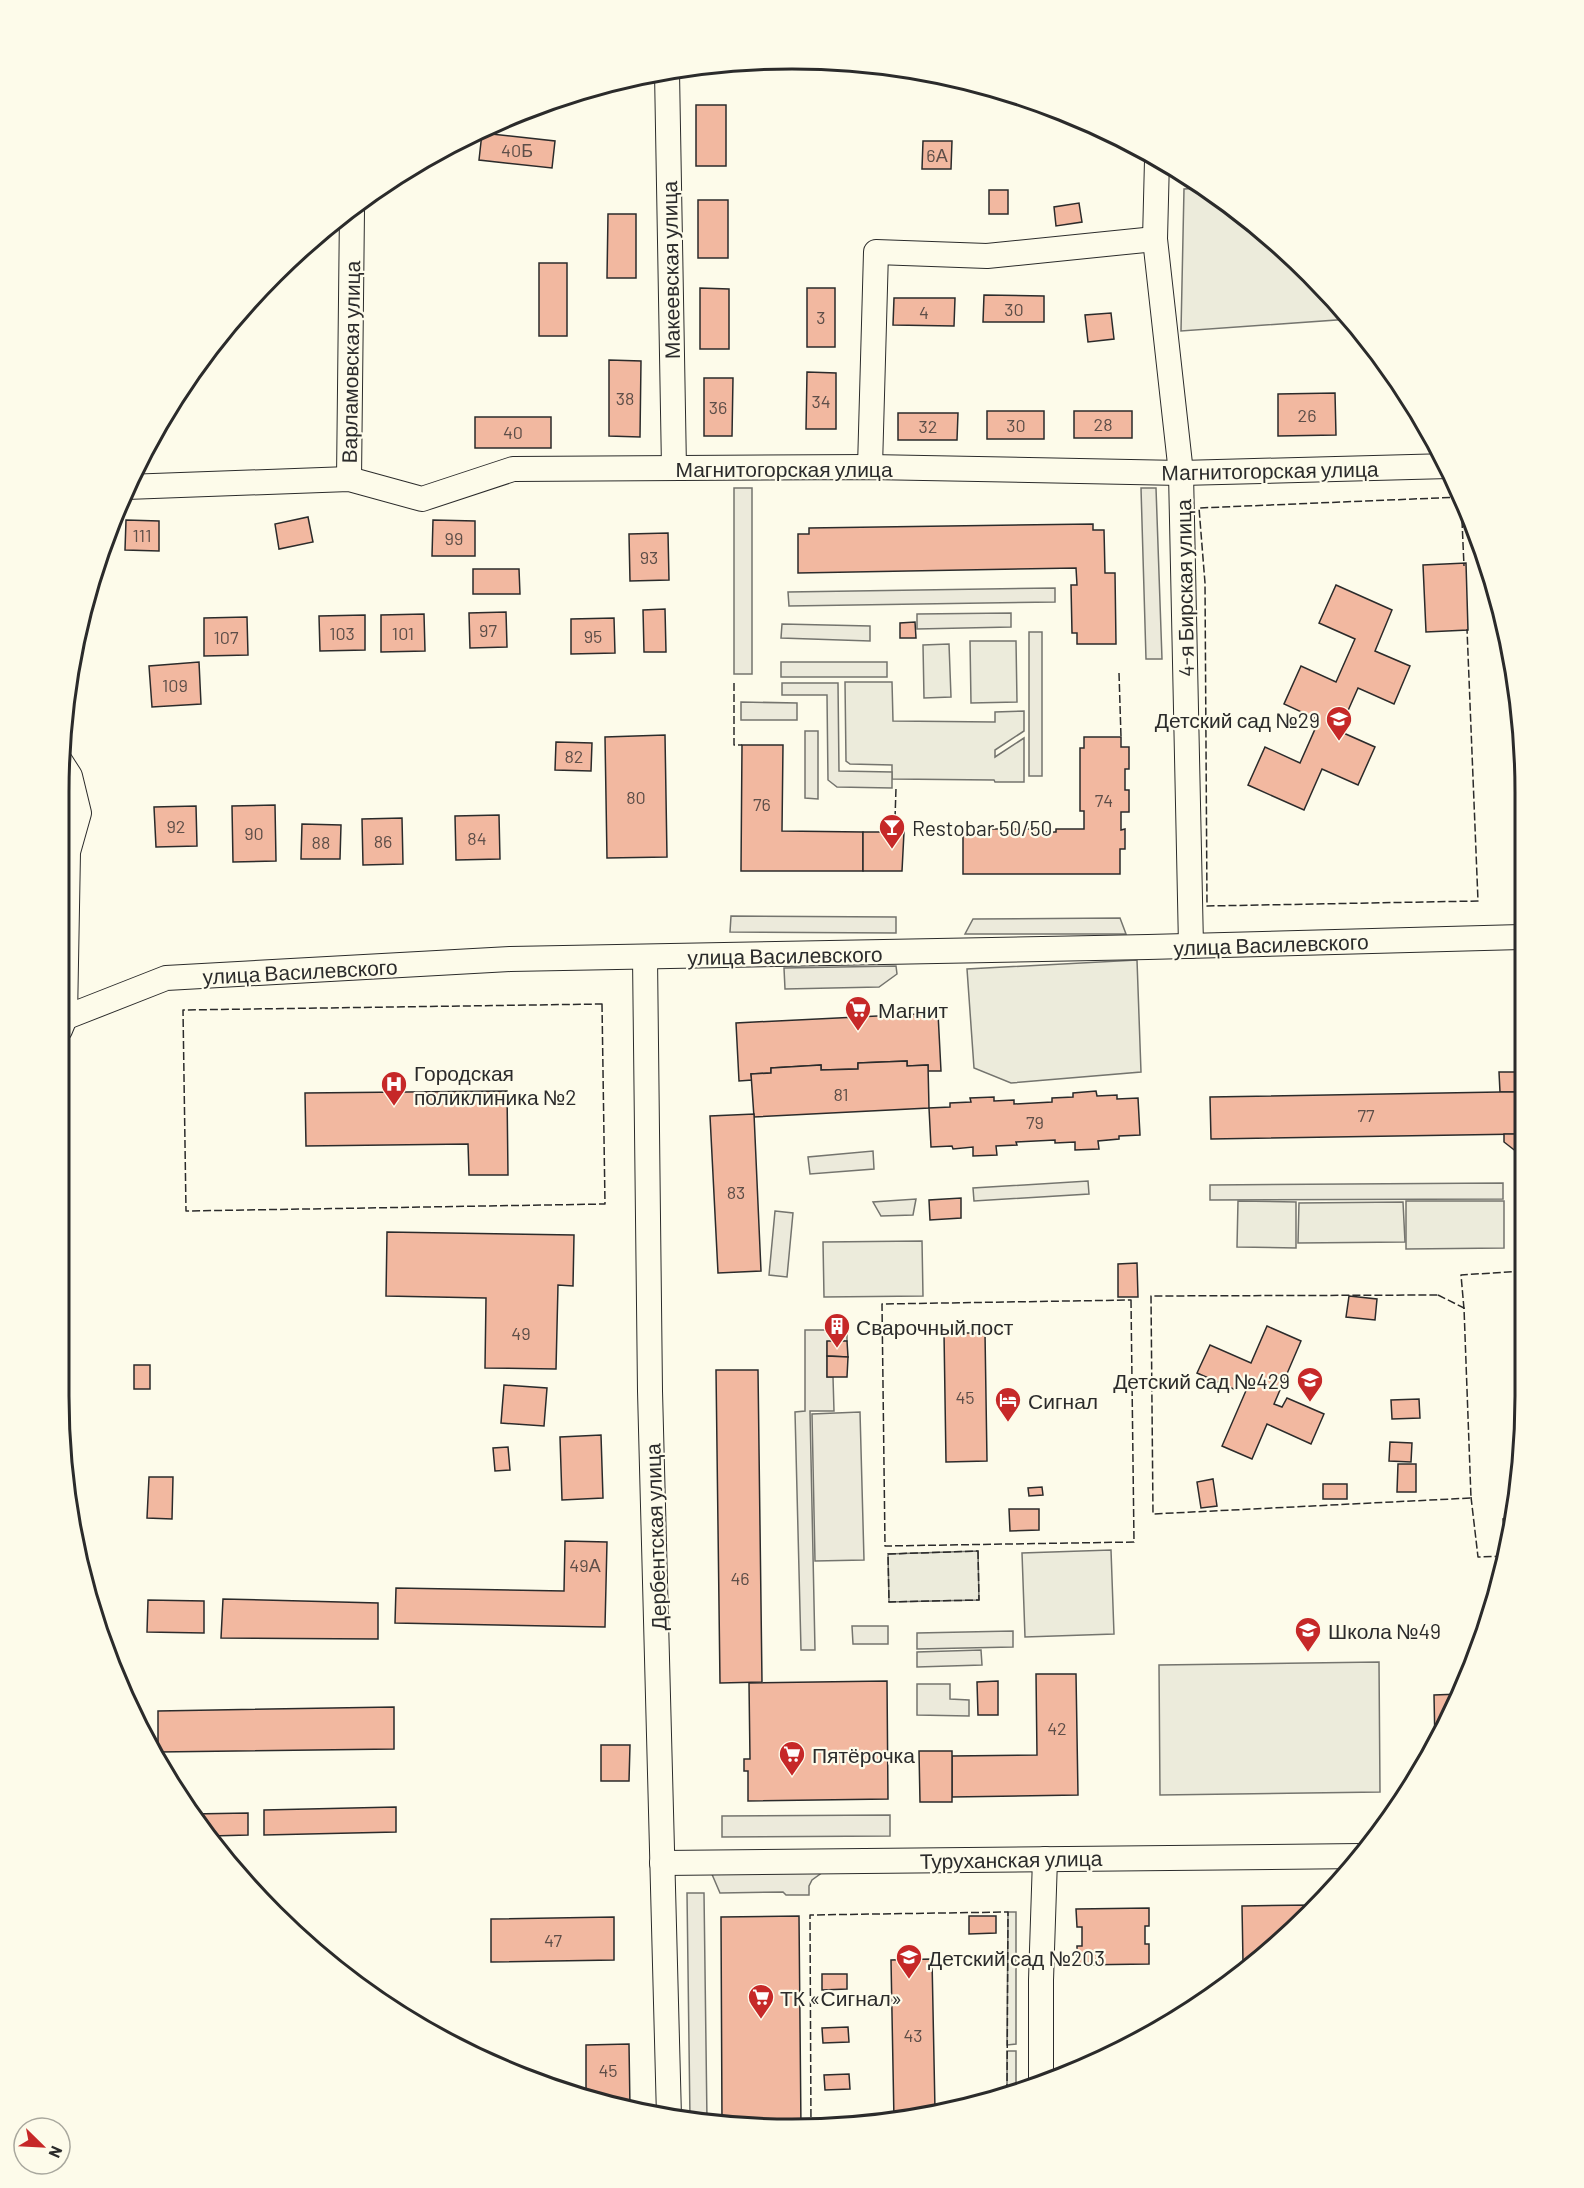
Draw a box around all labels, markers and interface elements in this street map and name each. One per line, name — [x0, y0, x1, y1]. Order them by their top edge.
house number: 40Б — [501, 139, 533, 161]
house number: 6А — [926, 144, 948, 166]
street label: Макеевская улица — [656, 180, 684, 359]
street label: Варламовская улица — [336, 260, 364, 464]
house number: 30 — [1004, 298, 1024, 320]
house number: 4 — [919, 301, 929, 323]
house number: 3 — [816, 306, 826, 328]
house number: 38 — [616, 387, 634, 409]
house number: 34 — [811, 390, 831, 412]
house number: 36 — [709, 396, 727, 418]
house number: 26 — [1298, 404, 1316, 426]
house number: 28 — [1093, 413, 1113, 435]
house number: 30 — [1006, 414, 1026, 436]
house number: 32 — [919, 415, 937, 437]
house number: 40 — [503, 421, 523, 443]
street label: Магнитогорская улица — [675, 456, 893, 481]
street label: Магнитогорская улица — [1161, 456, 1379, 484]
street label: 4-я Бирская улица — [1170, 499, 1198, 677]
house number: 111 — [132, 524, 152, 546]
house number: 99 — [445, 527, 463, 549]
house number: 93 — [640, 546, 658, 568]
house number: 97 — [479, 619, 497, 641]
house number: 103 — [329, 622, 355, 644]
house number: 101 — [392, 622, 414, 644]
house number: 95 — [584, 625, 602, 647]
house number: 107 — [214, 626, 239, 648]
house number: 109 — [162, 674, 188, 696]
school or university icon: Детский сад №29 — [1324, 704, 1354, 742]
place label: Детский сад №29 — [1155, 707, 1320, 732]
house number: 82 — [564, 745, 584, 767]
house number: 80 — [626, 786, 646, 808]
house number: 74 — [1095, 789, 1113, 811]
house number: 76 — [753, 793, 771, 815]
bar icon: Restobar 50/50 — [877, 812, 907, 850]
house number: 92 — [166, 815, 186, 837]
place label: Restobar 50/50 — [912, 815, 1052, 840]
house number: 90 — [244, 822, 264, 844]
house number: 84 — [467, 827, 487, 849]
house number: 86 — [374, 830, 392, 852]
house number: 88 — [312, 831, 330, 853]
street label: улица Василевского — [1173, 928, 1369, 960]
street label: улица Василевского — [687, 941, 883, 969]
street label: улица Василевского — [202, 953, 398, 989]
supermarket icon: Магнит — [843, 994, 873, 1032]
place label: Магнит — [878, 997, 948, 1022]
place label: Городская поликлиника №2 — [414, 1060, 577, 1109]
hospital icon: Городская поликлиника №2 — [379, 1069, 409, 1107]
house number: 81 — [833, 1083, 849, 1105]
house number: 77 — [1357, 1104, 1375, 1126]
house number: 79 — [1026, 1111, 1044, 1133]
house number: 83 — [727, 1181, 745, 1203]
building icon: Сварочный пост — [822, 1311, 852, 1349]
place label: Сварочный пост — [856, 1314, 1014, 1339]
house number: 49 — [511, 1322, 531, 1344]
school or university icon: Детский сад №429 — [1295, 1365, 1325, 1403]
place label: Детский сад №429 — [1113, 1368, 1290, 1393]
hotel icon: Сигнал — [993, 1385, 1023, 1423]
house number: 45 — [955, 1386, 975, 1408]
place label: Сигнал — [1028, 1388, 1098, 1413]
street label: Дербентская улица — [639, 1443, 671, 1631]
house number: 49А — [569, 1554, 601, 1576]
house number: 46 — [730, 1567, 750, 1589]
school or university icon: Школа №49 — [1293, 1615, 1323, 1653]
place label: Школа №49 — [1328, 1618, 1441, 1643]
house number: 42 — [1047, 1717, 1067, 1739]
supermarket icon: Пятёрочка — [777, 1739, 807, 1777]
place label: Пятёрочка — [812, 1742, 915, 1767]
street label: Туруханская улица — [920, 1845, 1103, 1873]
house number: 47 — [544, 1929, 562, 1951]
school or university icon: Детский сад №203 — [894, 1942, 924, 1980]
place label: Детский сад №203 — [928, 1945, 1105, 1970]
supermarket icon: ТК «Сигнал» — [746, 1982, 776, 2020]
place label: ТК «Сигнал» — [780, 1985, 902, 2010]
house number: 43 — [903, 2024, 923, 2046]
house number: 45 — [598, 2059, 618, 2081]
north arrow — [12, 2116, 72, 2176]
text: N — [45, 2144, 67, 2161]

